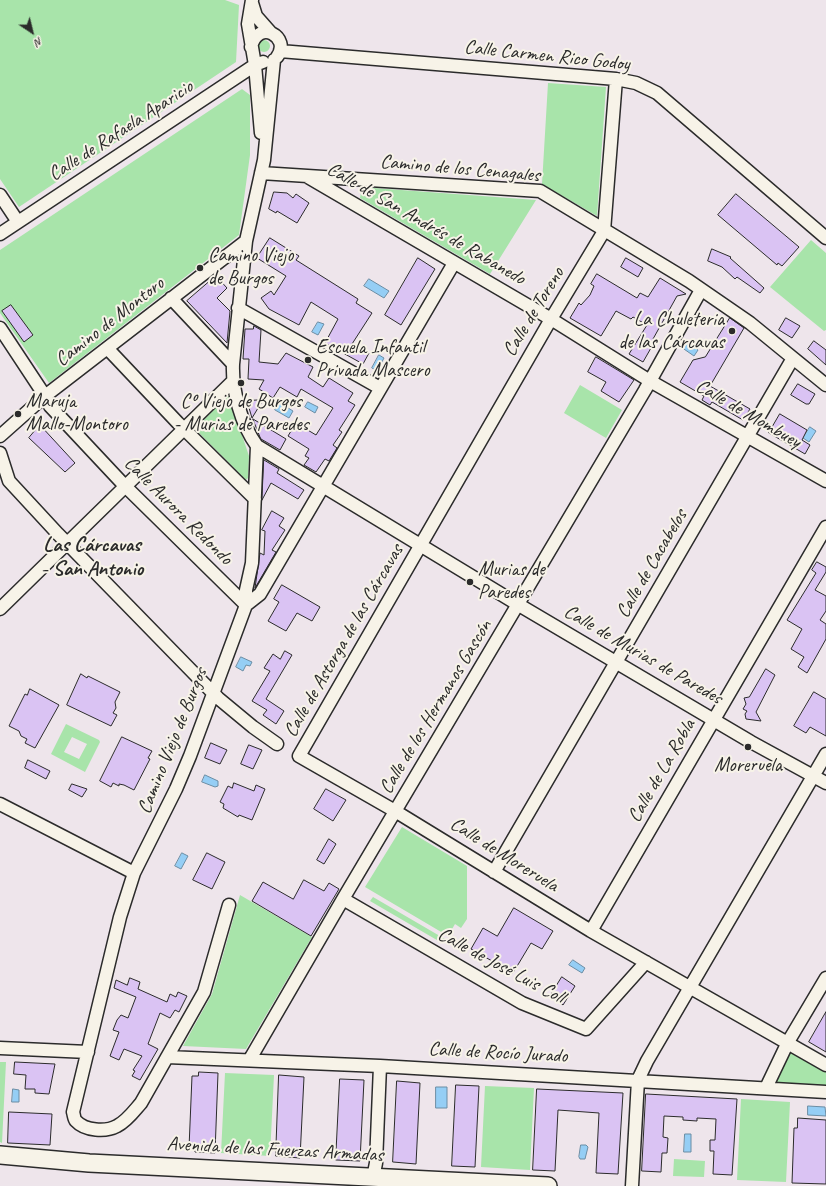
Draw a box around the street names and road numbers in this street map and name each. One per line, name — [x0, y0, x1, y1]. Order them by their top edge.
street label: Calle Carmen Rico Godoy — [463, 35, 631, 77]
street label: Calle de Rafaela Aparicio — [44, 75, 198, 187]
street label: Camino de los Cenagales — [379, 150, 541, 188]
street label: Calle de San Andrés de Rabanedo — [322, 157, 530, 291]
street label: Calle de Toreno — [498, 263, 570, 361]
street label: Camino de Montoro — [51, 272, 169, 372]
street label: Calle de Mombuey — [691, 374, 805, 454]
street label: Calle Aurora Redondo — [119, 452, 237, 570]
street label: Calle de Cacabelos — [611, 506, 693, 622]
street label: Calle de Astorga de las Cárcavas — [279, 540, 409, 742]
street label: Calle de Murias de Paredes — [559, 600, 727, 710]
street label: Calle de los Hermanos Gascón — [374, 616, 498, 798]
street label: Camino Viejo de Burgos — [133, 665, 213, 817]
street label: Calle de La Robla — [623, 715, 701, 827]
street label: Calle de Moreruela — [445, 812, 563, 898]
street label: Calle de José Luis Coll — [433, 922, 569, 1010]
street label: Calle de Rocío Jurado — [428, 1037, 568, 1069]
street label: Avenida de las Fuerzas Armadas — [166, 1132, 384, 1168]

